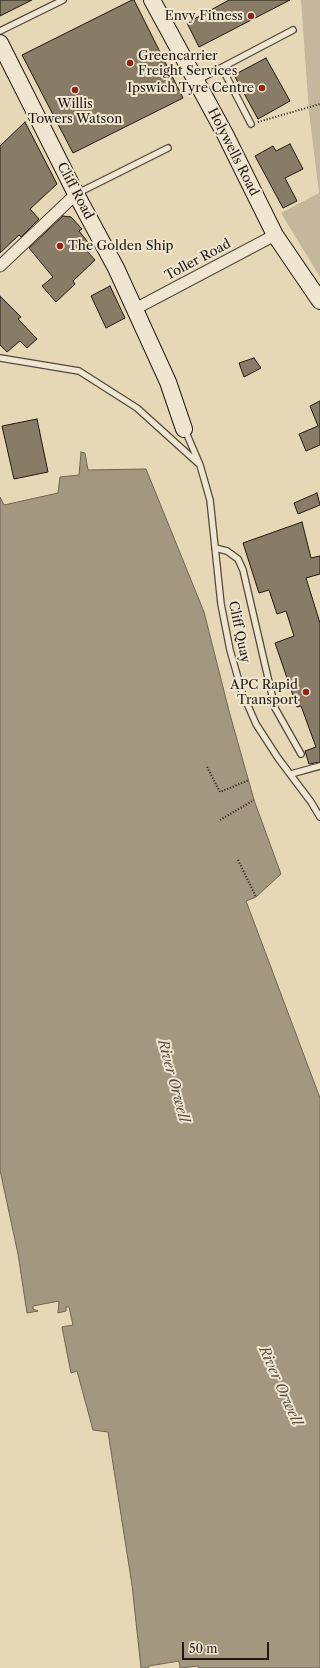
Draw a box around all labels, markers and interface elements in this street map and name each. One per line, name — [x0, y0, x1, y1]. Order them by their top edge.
place label: Envy Fitness — [165, 8, 243, 24]
marker: Envy Fitness — [246, 11, 256, 21]
place label: Greencarrier Freight Services — [138, 48, 237, 79]
marker: Greencarrier Freight Services — [125, 58, 135, 68]
place label: Ipswich Tyre Centre — [127, 80, 254, 96]
marker: Ipswich Tyre Centre — [257, 83, 267, 93]
marker: Willis Towers Watson — [70, 85, 80, 95]
place label: Willis Towers Watson — [28, 96, 122, 127]
street label: Holywells Road — [204, 105, 262, 199]
street label: Cliff Road — [53, 160, 97, 222]
street label: Toller Road — [162, 236, 234, 284]
place label: The Golden Ship — [68, 238, 174, 254]
marker: The Golden Ship — [55, 241, 65, 251]
street label: Cliff Quay — [225, 600, 253, 664]
place label: APC Rapid Transport — [230, 677, 298, 708]
marker: APC Rapid Transport — [301, 687, 311, 697]
water label: River Orwell — [154, 1038, 192, 1124]
water label: River Orwell — [255, 1344, 305, 1428]
scale bar — [184, 1634, 271, 1660]
text: 50 m — [189, 1641, 218, 1656]

